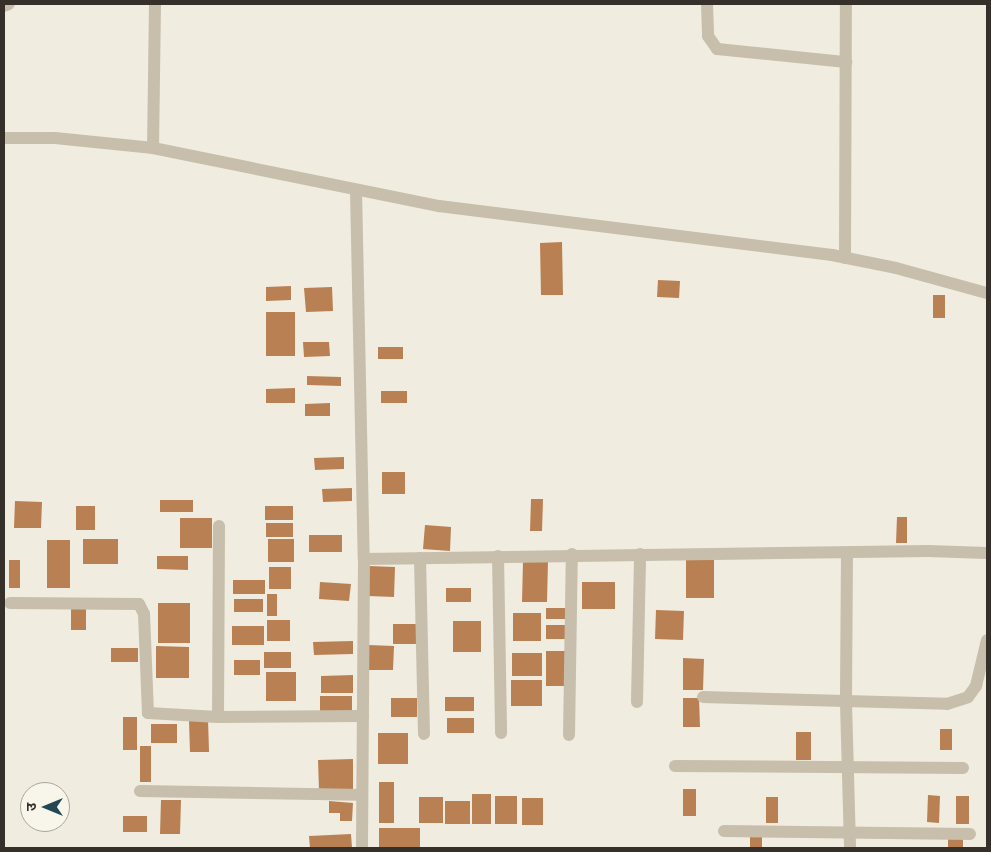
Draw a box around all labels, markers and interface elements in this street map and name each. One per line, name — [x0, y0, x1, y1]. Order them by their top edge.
north arrow — [20, 782, 70, 832]
text: उ — [21, 803, 40, 811]

